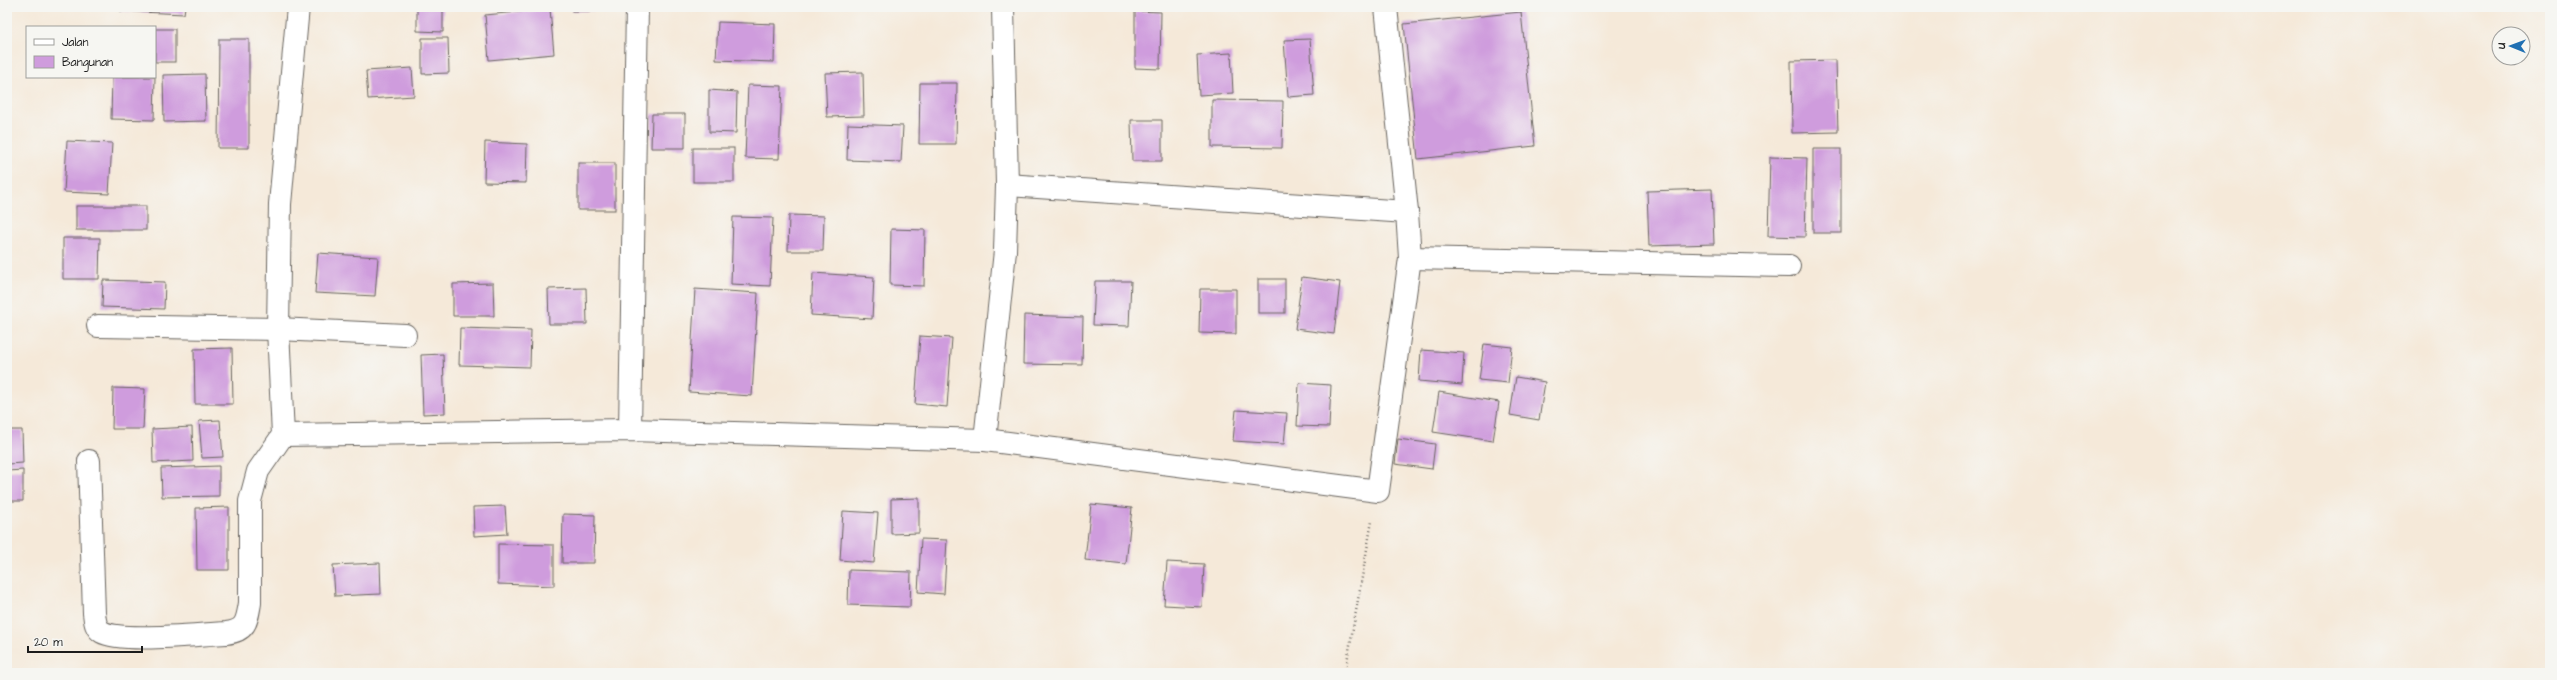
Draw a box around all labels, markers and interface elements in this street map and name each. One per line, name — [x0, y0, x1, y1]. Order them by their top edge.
legend — [26, 26, 156, 78]
north arrow — [2491, 26, 2531, 66]
text: Jalan — [62, 34, 88, 51]
text: U — [2494, 43, 2509, 50]
text: Bangunan — [62, 54, 113, 72]
scale bar — [28, 628, 142, 654]
text: 20 m — [34, 634, 63, 651]

